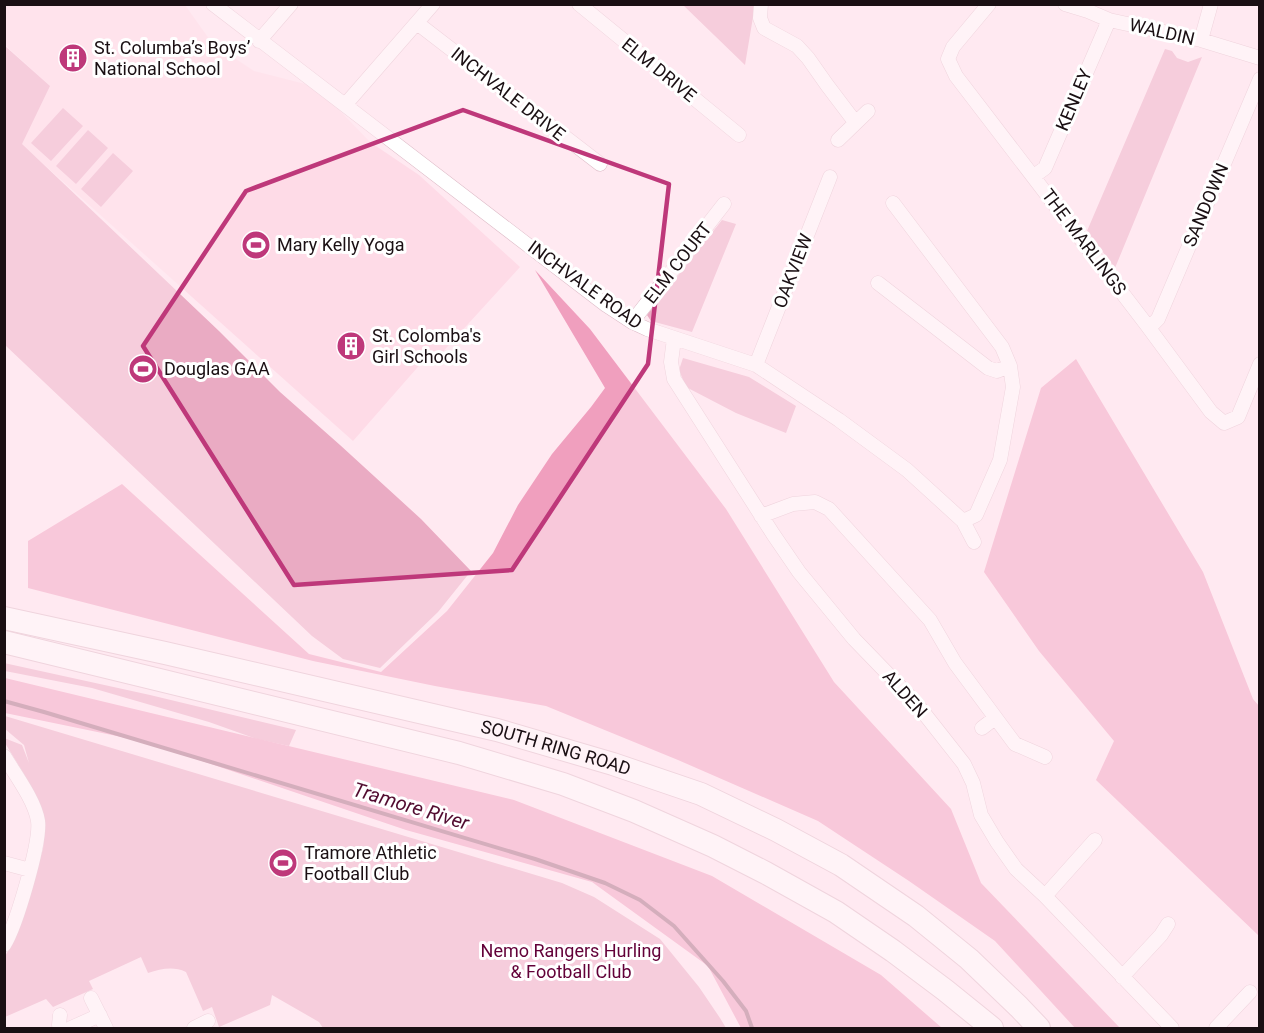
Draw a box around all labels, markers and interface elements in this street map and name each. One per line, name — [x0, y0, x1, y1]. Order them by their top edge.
street label: WALDIN — [1127, 14, 1197, 49]
street label: ELM DRIVE — [618, 33, 701, 106]
place label: St. Columba’s Boys’ National School — [94, 37, 250, 79]
building icon: St. Columba’s Boys’ National School — [57, 42, 89, 74]
street label: INCHVALE DRIVE — [447, 43, 569, 145]
street label: KENLEY — [1051, 66, 1096, 134]
street label: SANDOWN — [1179, 160, 1232, 250]
street label: THE MARLINGS — [1038, 185, 1131, 299]
street label: ELM COURT — [639, 218, 716, 307]
sports icon: Mary Kelly Yoga — [240, 229, 272, 261]
street label: OAKVIEW — [769, 231, 816, 311]
place label: Mary Kelly Yoga — [277, 234, 405, 255]
street label: INCHVALE ROAD — [524, 236, 647, 333]
place label: St. Colomba's Girl Schools — [372, 325, 481, 367]
building icon: St. Colomba's Girl Schools — [335, 330, 367, 362]
sports icon: Douglas GAA — [127, 353, 159, 385]
place label: Douglas GAA — [164, 358, 270, 379]
street label: ALDEN — [879, 666, 932, 722]
street label: SOUTH RING ROAD — [479, 716, 634, 779]
water label: Tramore River — [350, 777, 473, 835]
place label: Tramore Athletic Football Club — [304, 842, 437, 884]
sports icon: Tramore Athletic Football Club — [267, 847, 299, 879]
park label: Nemo Rangers Hurling & Football Club — [481, 940, 661, 982]

